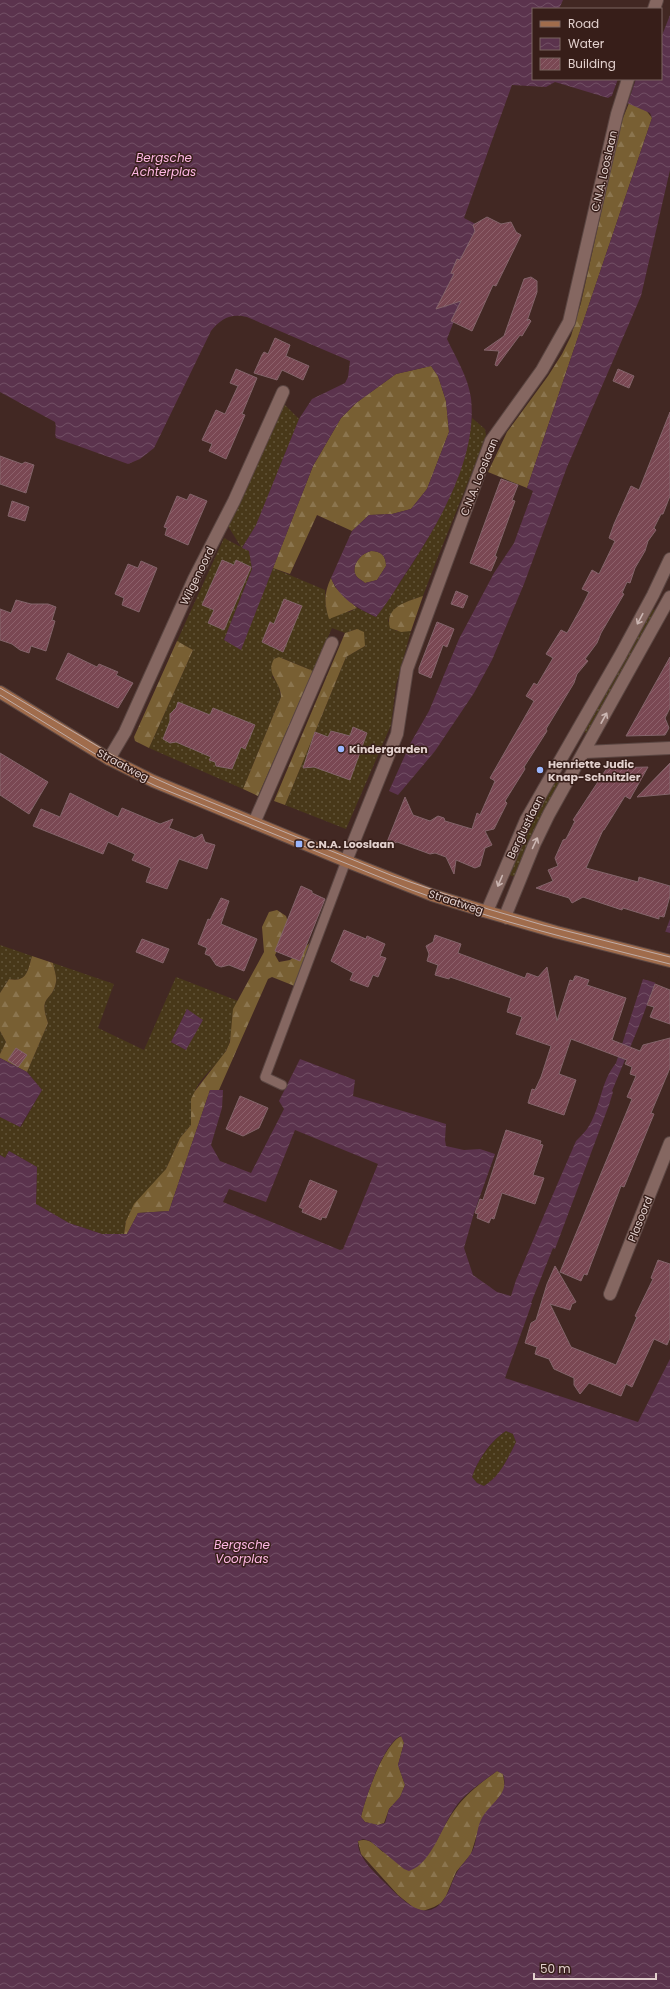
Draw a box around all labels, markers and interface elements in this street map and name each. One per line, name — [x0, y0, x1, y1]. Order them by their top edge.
legend — [532, 8, 662, 80]
text: Road — [568, 15, 599, 32]
text: Water — [568, 35, 605, 52]
text: Building — [568, 55, 616, 72]
street label: C.N.A. Looslaan — [587, 129, 621, 213]
water label: Bergsche Achterplas — [131, 149, 196, 180]
street label: C.N.A. Looslaan — [456, 436, 502, 518]
street label: Wilgenoord — [176, 544, 218, 608]
one-way arrow — [636, 612, 644, 624]
one-way arrow — [600, 712, 608, 724]
place label: Kindergarden — [349, 741, 428, 757]
marker: Kindergarden — [336, 744, 346, 754]
street label: Straatweg — [94, 745, 152, 785]
place label: Henriette Judic Knap-Schnitzler — [548, 756, 641, 785]
marker: Henriette Judic Knap-Schnitzler — [535, 765, 545, 775]
street label: Berglustlaan — [503, 792, 547, 862]
place label: C.N.A. Looslaan — [307, 836, 394, 852]
one-way arrow — [532, 838, 539, 850]
marker: C.N.A. Looslaan — [294, 839, 304, 849]
one-way arrow — [495, 875, 503, 887]
street label: Straatweg — [427, 886, 485, 918]
street label: Plasoord — [624, 1194, 656, 1244]
water label: Bergsche Voorplas — [214, 1536, 271, 1567]
scale bar — [534, 1955, 656, 1981]
text: 50 m — [540, 1960, 571, 1977]

